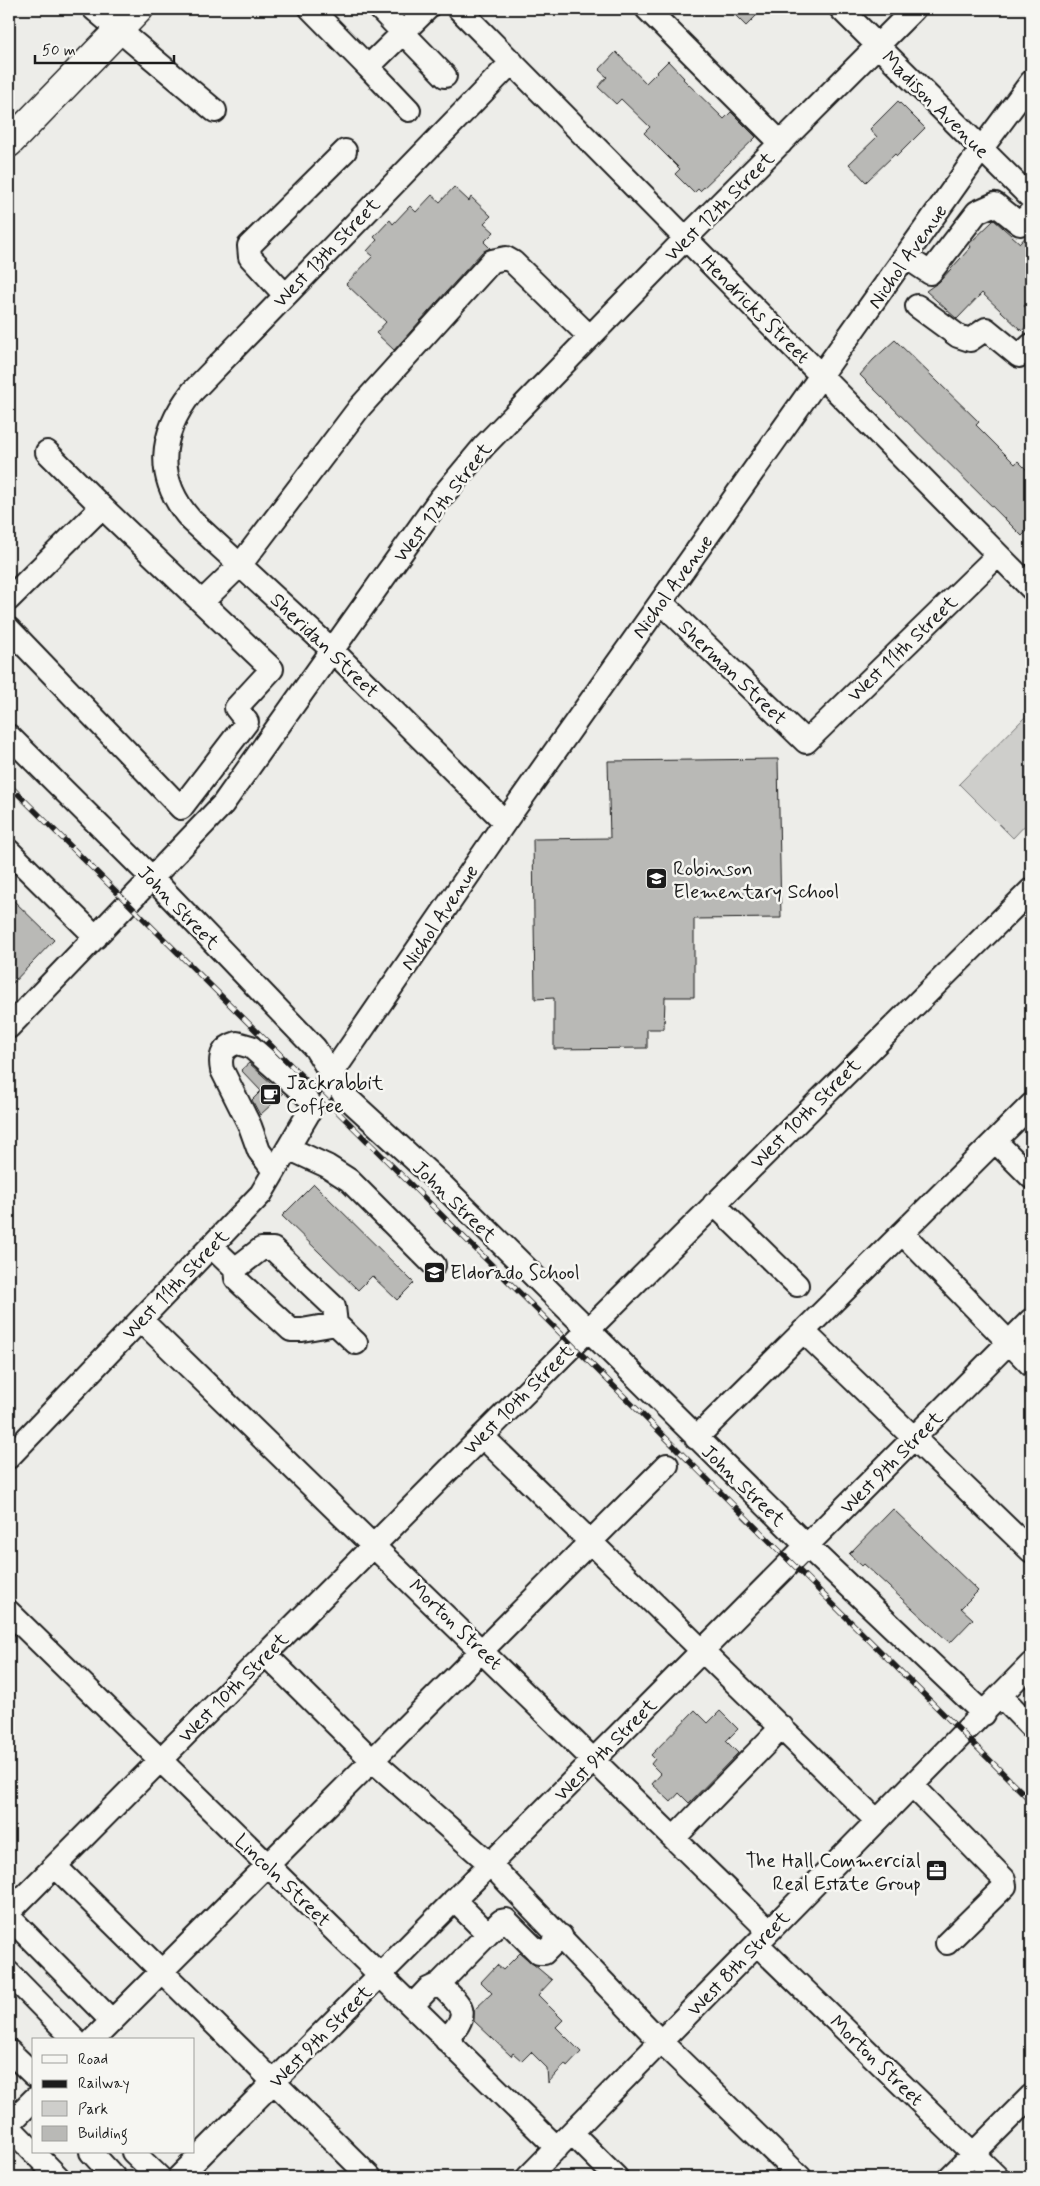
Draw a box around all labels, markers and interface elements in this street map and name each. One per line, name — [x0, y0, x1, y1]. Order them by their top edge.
scale bar — [35, 32, 174, 64]
text: 50 m — [42, 41, 76, 61]
street label: Madison Avenue — [875, 45, 995, 165]
street label: West 12th Street — [659, 146, 781, 268]
street label: West 13th Street — [268, 192, 387, 314]
street label: Nichol Avenue — [862, 199, 954, 315]
street label: Hendricks Street — [695, 250, 815, 370]
street label: West 12th Street — [388, 437, 499, 569]
street label: Nichol Avenue — [626, 530, 720, 644]
street label: Sheridan Street — [264, 587, 384, 705]
street label: West 11th Street — [842, 589, 964, 709]
street label: Sherman Street — [672, 614, 792, 732]
place label: Robinson Elementary School — [673, 856, 839, 906]
street label: John Street — [131, 860, 225, 956]
street label: Nichol Avenue — [395, 860, 486, 976]
school or university icon: Robinson Elementary School — [645, 867, 669, 891]
street label: West 10th Street — [745, 1053, 867, 1175]
place label: Jackrabbit Coffee — [286, 1070, 384, 1120]
cafe icon: Jackrabbit Coffee — [258, 1082, 282, 1106]
street label: John Street — [406, 1155, 502, 1249]
street label: West 11th Street — [117, 1224, 236, 1346]
school or university icon: Eldorado School — [422, 1260, 446, 1284]
place label: Eldorado School — [450, 1260, 580, 1287]
street label: West 10th Street — [458, 1339, 580, 1461]
street label: West 9th Street — [835, 1405, 950, 1521]
street label: John Street — [695, 1439, 791, 1533]
street label: Morton Street — [402, 1573, 508, 1677]
street label: West 10th Street — [173, 1627, 295, 1749]
street label: West 9th Street — [549, 1692, 664, 1808]
street label: Lincoln Street — [228, 1828, 336, 1934]
place label: The Hall Commercial Real Estate Group — [746, 1848, 921, 1898]
office icon: The Hall Commercial Real Estate Group — [925, 1859, 949, 1883]
street label: West 8th Street — [682, 1905, 797, 2023]
street label: West 9th Street — [264, 1979, 379, 2095]
street label: Morton Street — [823, 2009, 929, 2113]
legend — [32, 2038, 195, 2154]
text: Road — [78, 2050, 108, 2070]
text: Railway — [78, 2074, 130, 2094]
text: Park — [78, 2100, 108, 2120]
text: Building — [78, 2124, 128, 2145]

